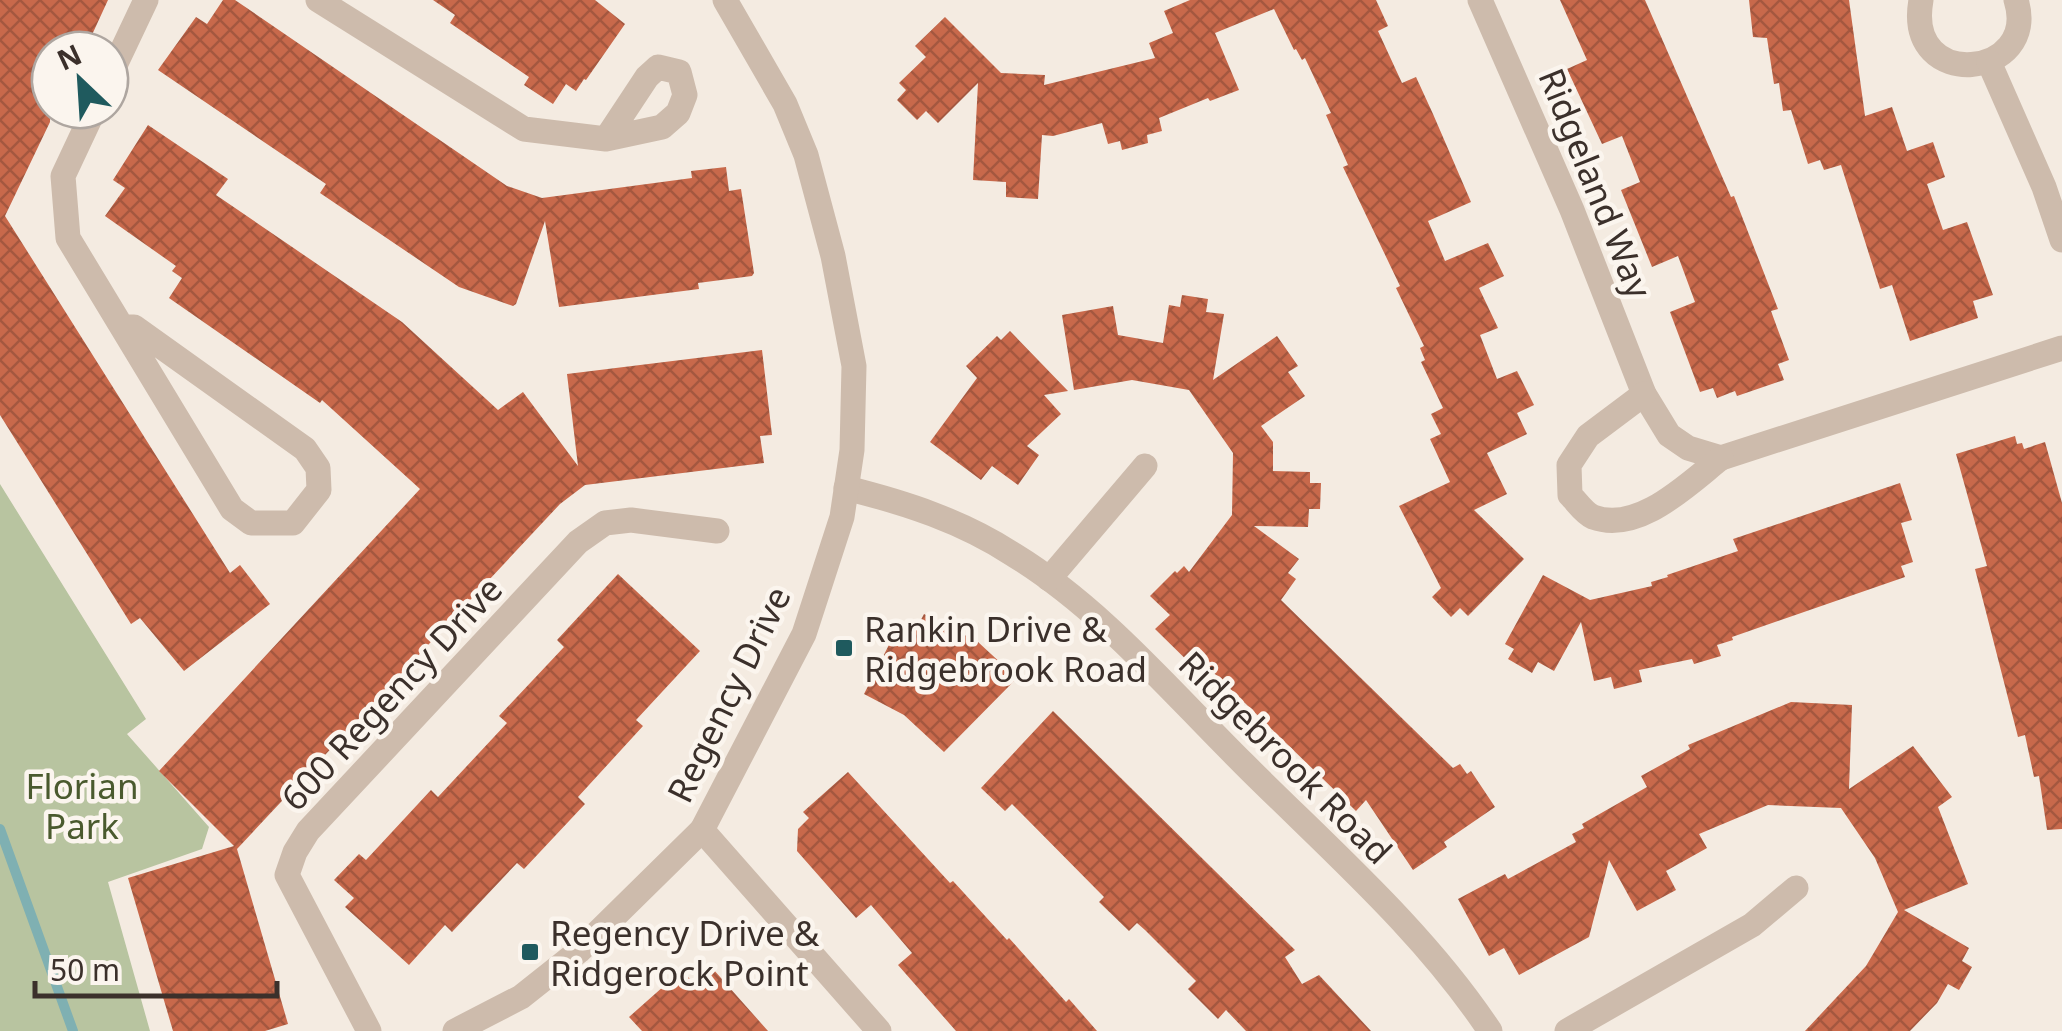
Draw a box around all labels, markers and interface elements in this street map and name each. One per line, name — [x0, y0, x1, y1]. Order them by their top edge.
north arrow — [30, 30, 130, 130]
text: N — [51, 34, 87, 78]
street label: Ridgeland Way — [1529, 61, 1664, 305]
street label: 600 Regency Drive — [270, 566, 512, 820]
street label: Regency Drive — [655, 578, 801, 810]
place label: Rankin Drive & Ridgebrook Road — [864, 605, 1147, 692]
marker: Rankin Drive & Ridgebrook Road — [833, 637, 855, 659]
street label: Ridgebrook Road — [1169, 640, 1403, 874]
park label: Florian Park — [25, 762, 139, 849]
place label: Regency Drive & Ridgerock Point — [550, 909, 820, 996]
scale bar — [35, 936, 278, 998]
marker: Regency Drive & Ridgerock Point — [519, 941, 541, 963]
text: 50 m — [50, 949, 120, 990]

